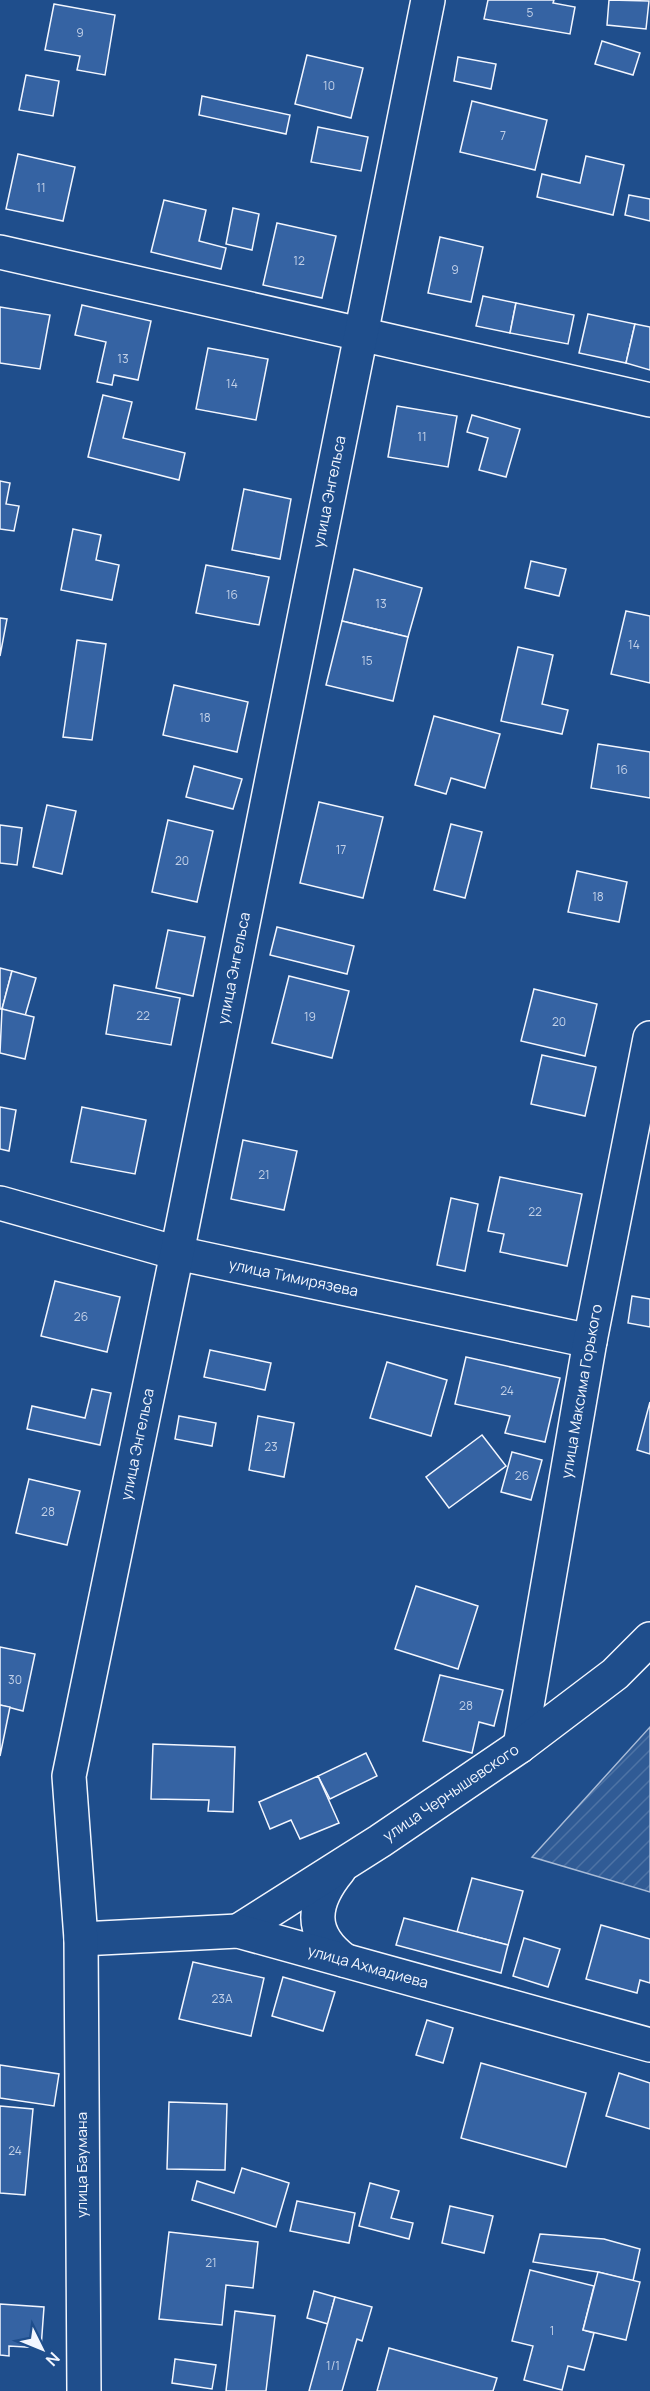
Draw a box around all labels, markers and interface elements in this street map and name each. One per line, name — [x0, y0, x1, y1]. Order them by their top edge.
house number: 5 — [527, 4, 534, 21]
house number: 9 — [76, 24, 84, 41]
house number: 10 — [323, 77, 335, 94]
house number: 7 — [500, 127, 506, 144]
house number: 11 — [36, 179, 46, 196]
house number: 12 — [293, 252, 305, 269]
house number: 9 — [451, 261, 459, 278]
house number: 13 — [117, 350, 129, 367]
house number: 14 — [226, 375, 238, 392]
house number: 11 — [417, 428, 427, 445]
street label: улица Энгельса — [308, 434, 351, 549]
house number: 16 — [226, 586, 238, 603]
house number: 13 — [375, 595, 387, 612]
house number: 14 — [628, 636, 640, 653]
house number: 15 — [361, 652, 373, 669]
house number: 18 — [199, 709, 211, 726]
house number: 16 — [616, 761, 628, 778]
house number: 17 — [336, 841, 346, 858]
house number: 20 — [175, 852, 189, 869]
house number: 18 — [592, 888, 604, 905]
street label: улица Энгельса — [212, 910, 255, 1026]
house number: 22 — [136, 1007, 150, 1024]
house number: 19 — [304, 1008, 316, 1025]
house number: 20 — [552, 1013, 566, 1030]
house number: 21 — [258, 1166, 270, 1183]
house number: 22 — [528, 1203, 542, 1220]
street label: улица Тимирязева — [227, 1253, 360, 1301]
street label: улица Максима Горького — [555, 1302, 607, 1480]
house number: 26 — [74, 1308, 88, 1325]
house number: 24 — [500, 1382, 514, 1399]
street label: улица Энгельса — [115, 1386, 159, 1502]
house number: 23 — [264, 1438, 278, 1455]
house number: 26 — [515, 1467, 529, 1484]
house number: 28 — [41, 1503, 55, 1520]
house number: 30 — [8, 1671, 22, 1688]
house number: 28 — [459, 1697, 473, 1714]
street label: улица Чернышевского — [379, 1739, 523, 1846]
street label: улица Ахмадиева — [305, 1940, 431, 1993]
house number: 23А — [211, 1990, 233, 2007]
street label: улица Баумана — [71, 2112, 92, 2218]
house number: 24 — [8, 2142, 22, 2159]
house number: 21 — [205, 2254, 217, 2271]
north arrow — [12, 2319, 72, 2379]
house number: 1 — [550, 2322, 554, 2339]
text: N — [41, 2348, 65, 2371]
house number: 1/1 — [326, 2357, 340, 2374]

